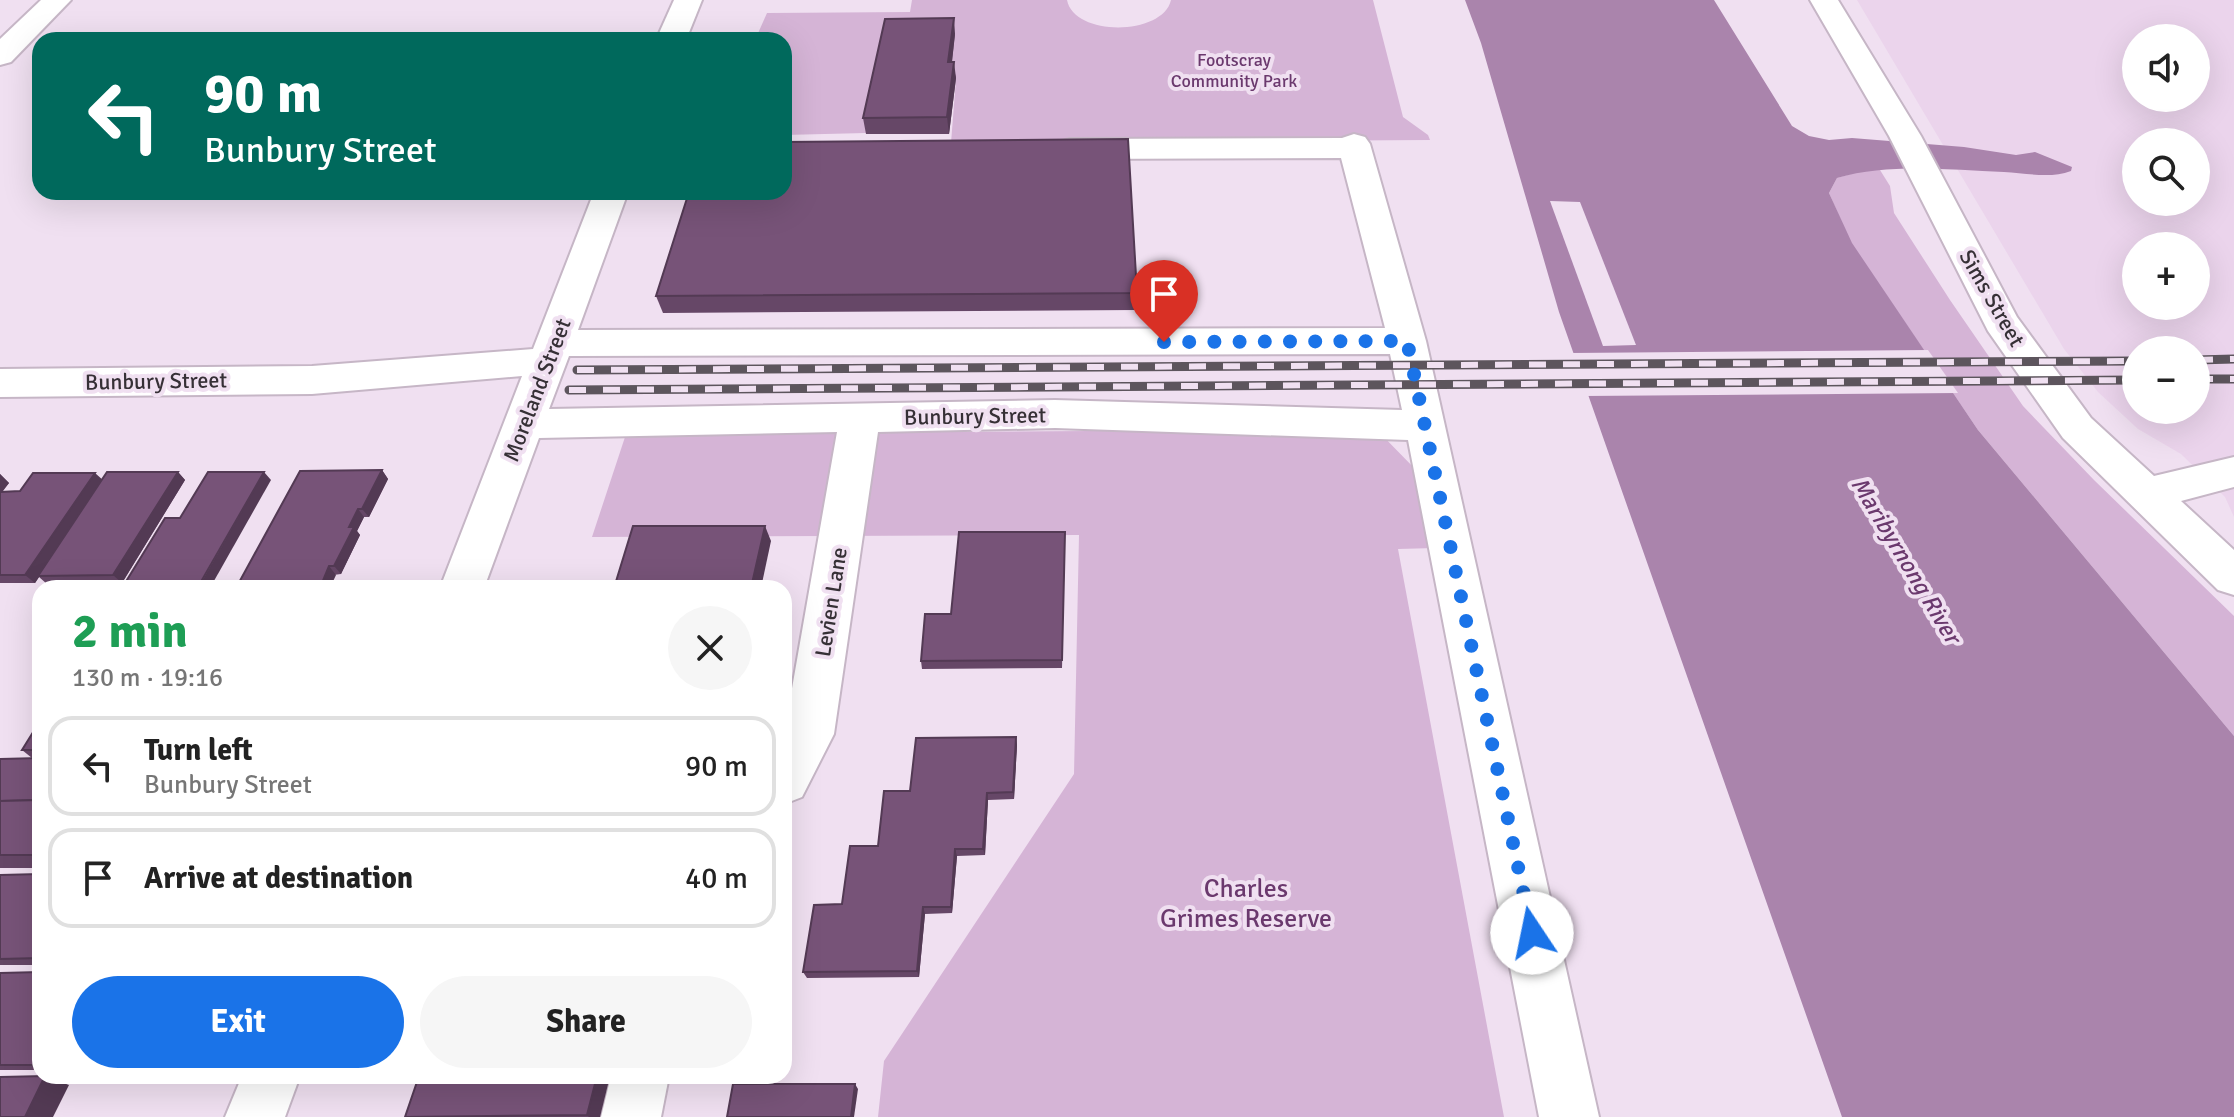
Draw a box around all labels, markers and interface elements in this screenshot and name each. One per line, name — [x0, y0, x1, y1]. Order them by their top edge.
map controls — [2122, 24, 2210, 424]
button: sound — [2122, 24, 2210, 112]
park label: Footscray Community Park — [1171, 49, 1297, 92]
text: 90 m — [204, 59, 322, 128]
icon: left — [72, 64, 176, 168]
text: Bunbury Street — [204, 128, 437, 173]
button: search — [2122, 128, 2210, 216]
button: + — [2122, 232, 2210, 320]
street label: Sims Street — [1953, 245, 2031, 352]
pin — [1130, 260, 1198, 342]
icon: arrive — [1142, 272, 1186, 316]
street label: Moreland Street — [497, 314, 577, 465]
button: − — [2122, 336, 2210, 424]
street label: Bunbury Street — [85, 366, 228, 396]
street label: Bunbury Street — [904, 401, 1047, 431]
water label: Maribyrnong River — [1845, 471, 1969, 651]
street label: Levien Lane — [809, 545, 853, 659]
text: 2 min — [72, 602, 188, 661]
button: close — [668, 606, 752, 690]
text: 130 m · 19:16 — [72, 662, 223, 694]
text: Turn left — [144, 732, 253, 769]
icon: left — [76, 744, 120, 788]
text: 90 m — [685, 748, 748, 785]
text: Bunbury Street — [144, 769, 312, 801]
icon: arrive — [76, 856, 120, 900]
text: Arrive at destination — [144, 860, 413, 897]
text: 40 m — [685, 860, 748, 897]
park label: Charles Grimes Reserve — [1160, 873, 1332, 935]
position arrow — [1490, 891, 1574, 975]
button: Exit — [72, 976, 404, 1068]
button: Share — [420, 976, 752, 1068]

